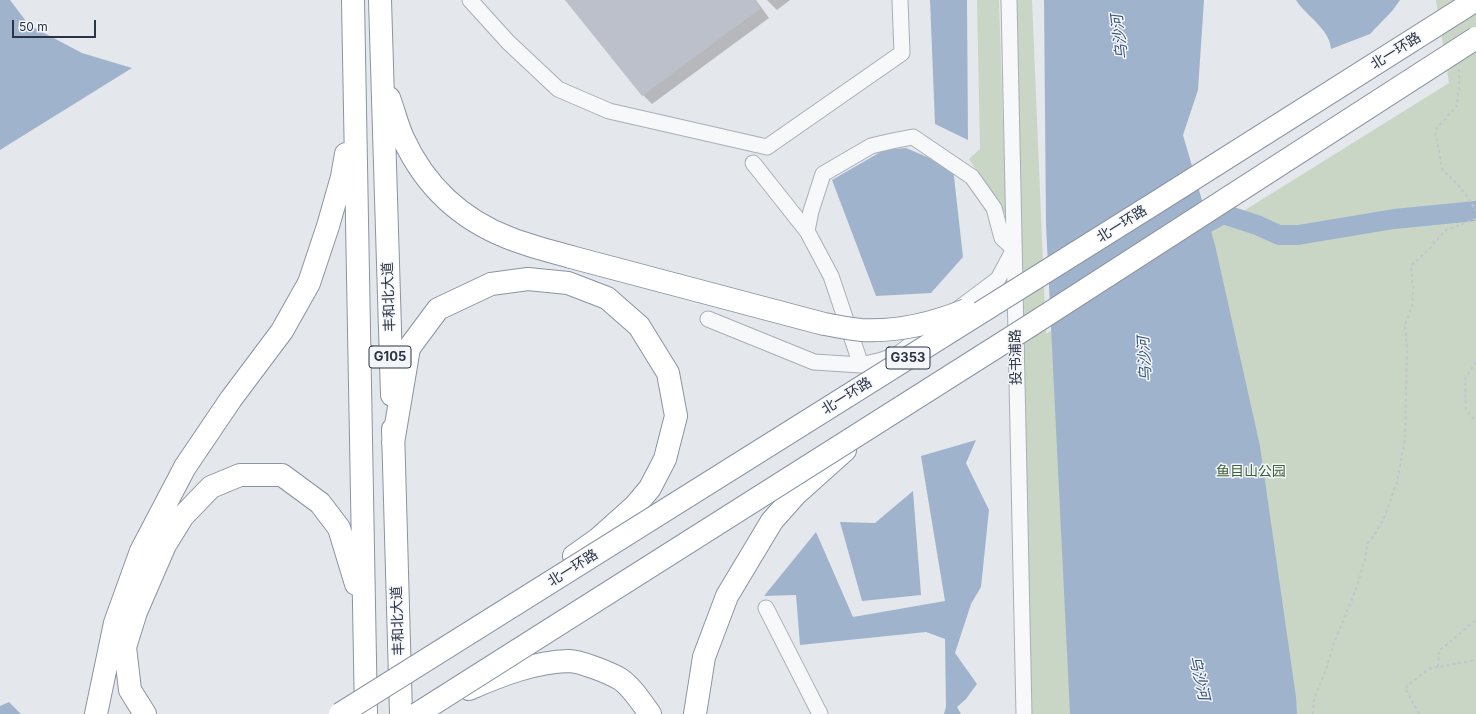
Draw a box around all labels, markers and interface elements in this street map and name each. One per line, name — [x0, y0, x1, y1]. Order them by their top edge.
scale bar — [14, 12, 98, 38]
water label: 乌沙河 — [1108, 14, 1132, 60]
text: 50 m — [19, 19, 48, 34]
street label: 北一环路 — [1368, 29, 1424, 73]
street label: 北一环路 — [1094, 202, 1150, 246]
street label: 丰和北大道 — [379, 262, 399, 332]
street label: 投书浦路 — [1007, 329, 1025, 385]
water label: 乌沙河 — [1135, 336, 1155, 382]
road number: G105 — [369, 346, 411, 368]
road number: G353 — [886, 347, 930, 369]
street label: 北一环路 — [819, 374, 875, 418]
park label: 鱼目山公园 — [1216, 464, 1286, 480]
street label: 北一环路 — [545, 546, 601, 590]
street label: 丰和北大道 — [388, 586, 408, 656]
water label: 乌沙河 — [1185, 654, 1213, 702]

